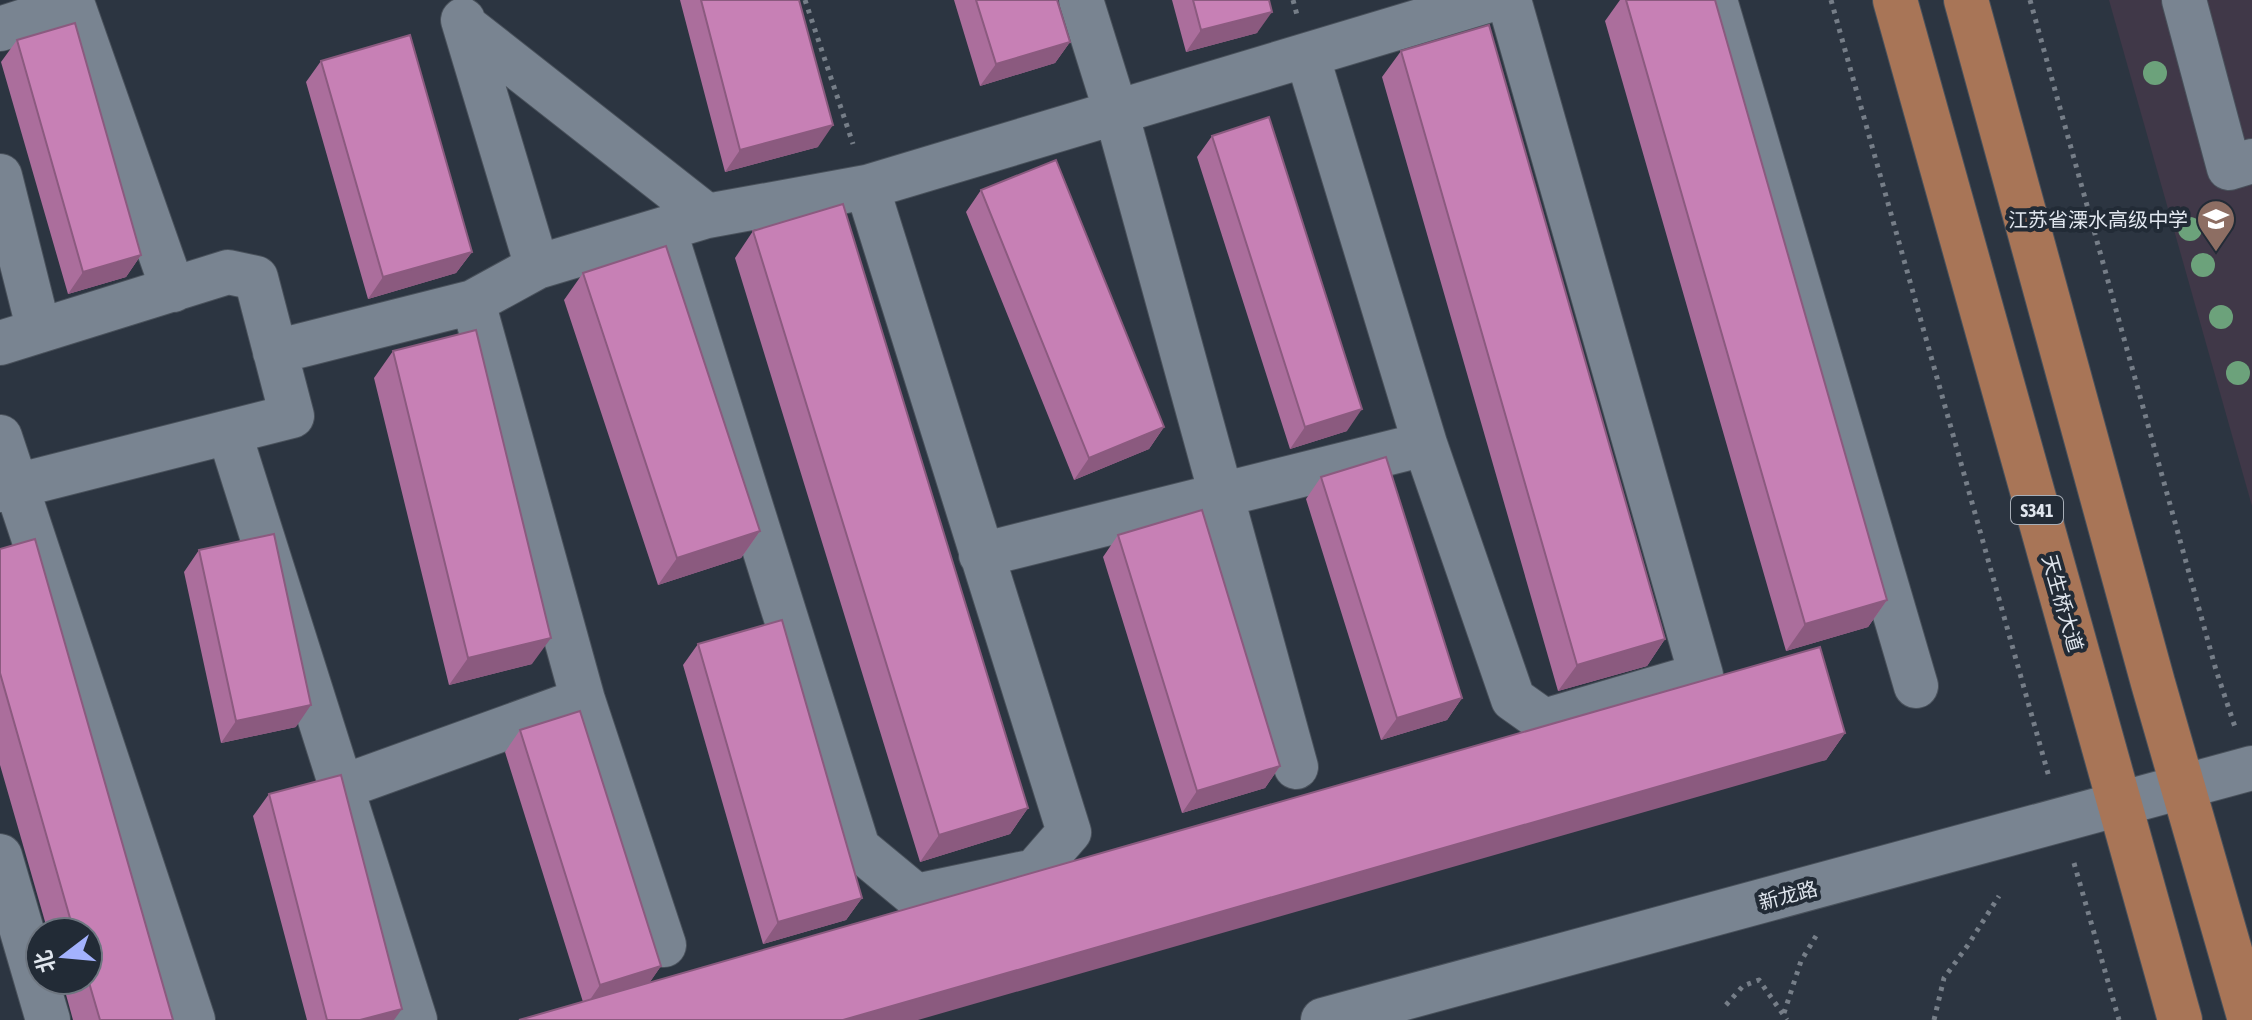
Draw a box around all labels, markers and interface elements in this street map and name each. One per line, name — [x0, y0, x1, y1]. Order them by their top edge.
school or university icon: 江苏省溧水高级中学 — [2195, 198, 2237, 253]
place label: 江苏省溧水高级中学 — [2008, 208, 2188, 231]
road number: S341 — [2011, 496, 2063, 524]
street label: 天生桥大道 — [2038, 552, 2088, 654]
street label: 新龙路 — [1756, 876, 1820, 914]
north arrow — [24, 916, 104, 996]
text: 北 — [29, 947, 60, 976]

